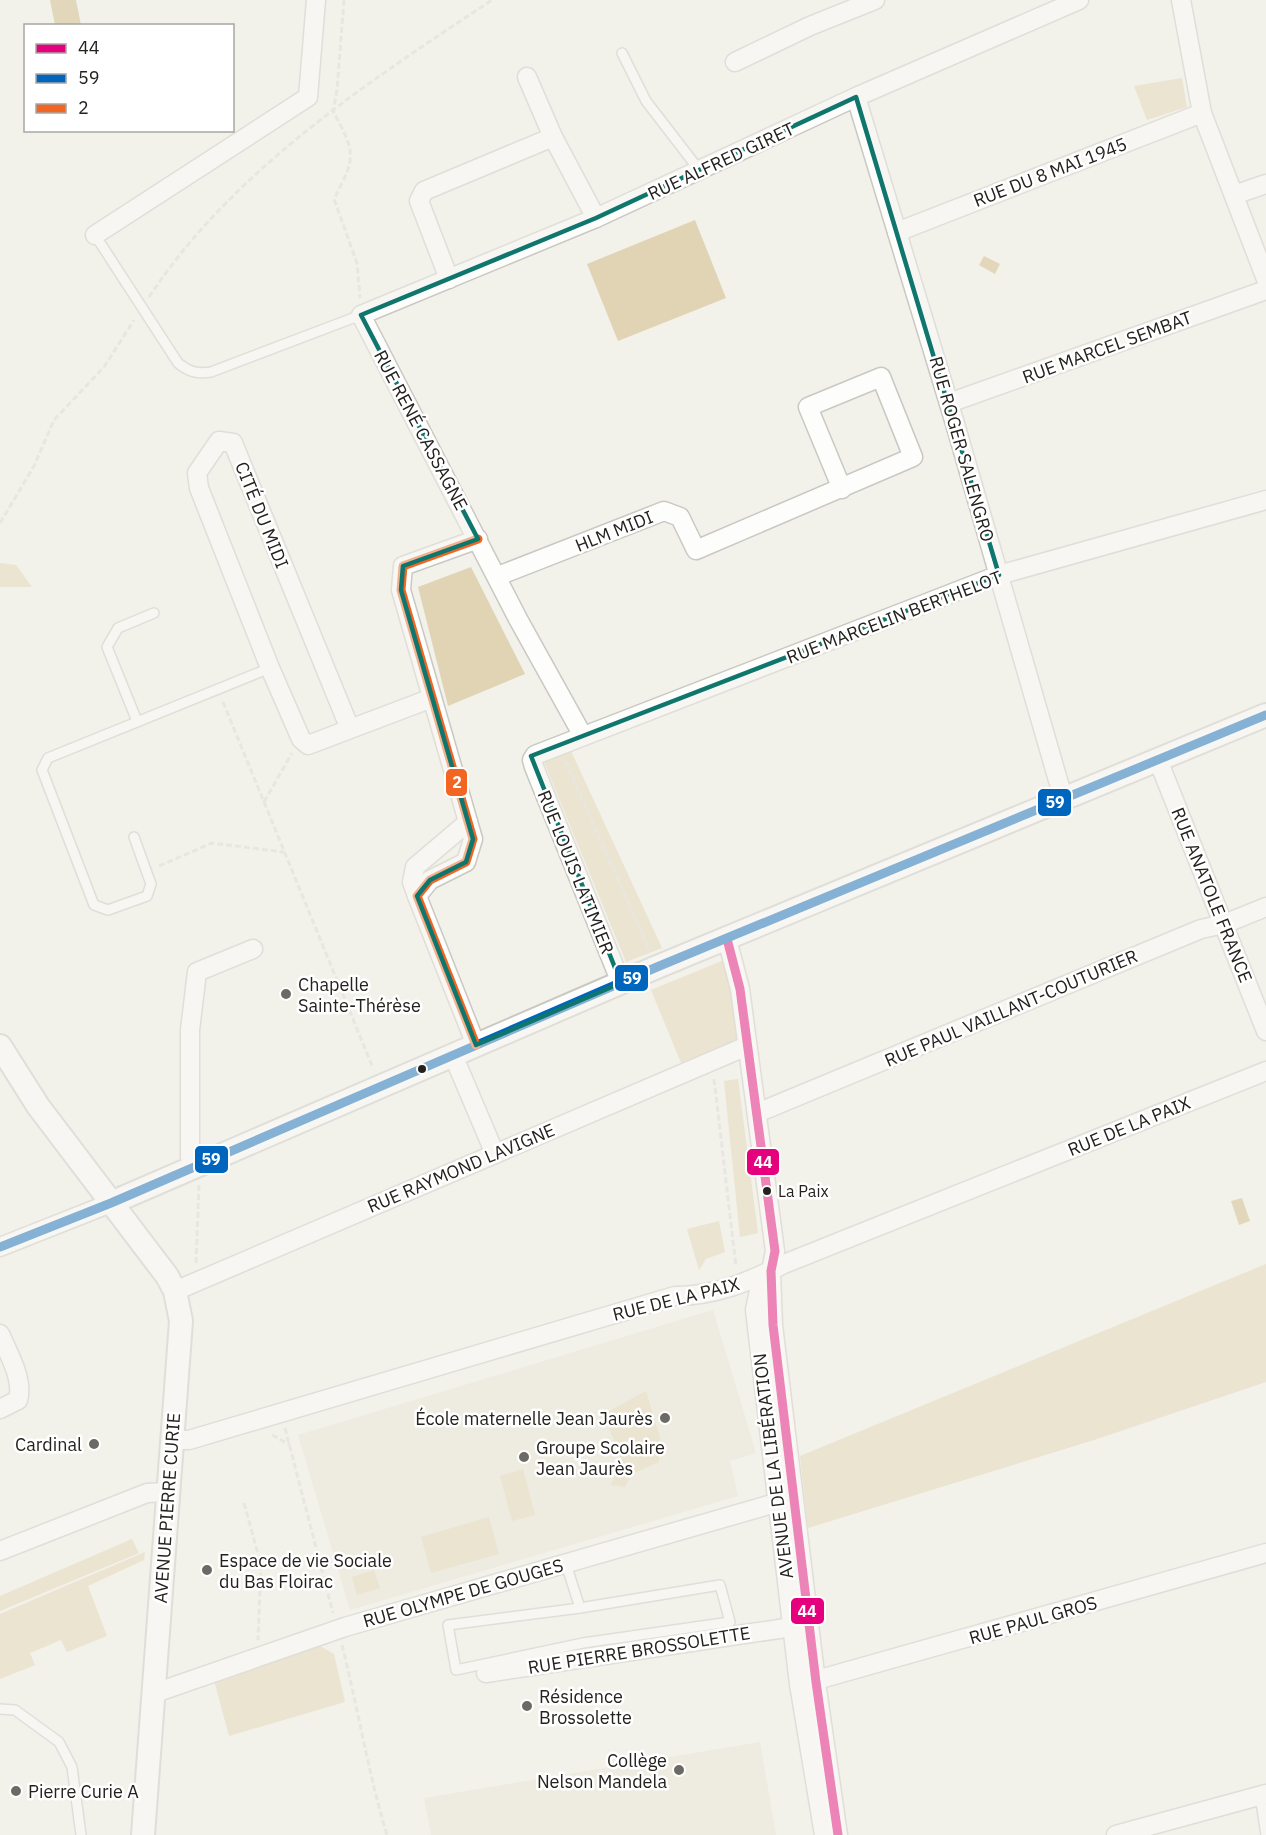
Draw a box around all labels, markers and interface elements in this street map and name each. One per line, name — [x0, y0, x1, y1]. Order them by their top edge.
legend — [24, 24, 234, 132]
text: 44 — [78, 36, 100, 59]
text: 59 — [78, 66, 100, 89]
text: 2 — [78, 96, 89, 119]
street label: RUE ALFRED GIRET — [644, 117, 798, 205]
street label: RUE DU 8 MAI 1945 — [970, 132, 1130, 212]
street label: RUE MARCEL SEMBAT — [1019, 306, 1195, 388]
street label: RUE RENÉ CASSAGNE — [369, 346, 473, 514]
street label: RUE ROGER SALENGRO — [924, 354, 1000, 544]
street label: CITÉ DU MIDI — [230, 458, 294, 572]
street label: HLM MIDI — [572, 505, 656, 557]
street label: RUE MARCELIN BERTHELOT — [783, 565, 1005, 669]
line badge: 2 — [445, 768, 468, 797]
text: 2 — [452, 772, 462, 792]
street label: RUE LOUIS LATIMIER — [533, 787, 619, 957]
line badge: 59 — [1037, 788, 1072, 817]
text: 59 — [1045, 792, 1065, 812]
street label: RUE ANATOLE FRANCE — [1166, 804, 1258, 986]
street label: RUE PAUL VAILLANT-COUTURIER — [881, 944, 1141, 1072]
line badge: 59 — [614, 964, 649, 992]
text: 59 — [622, 968, 642, 988]
place label: Chapelle Sainte-Thérèse — [298, 973, 421, 1017]
marker: Chapelle Sainte-Thérèse — [279, 987, 293, 1001]
unlabelled marker — [416, 1063, 428, 1075]
street label: RUE DE LA PAIX — [1064, 1091, 1194, 1161]
street label: RUE RAYMOND LAVIGNE — [364, 1118, 558, 1218]
line badge: 59 — [194, 1145, 229, 1174]
line badge: 44 — [746, 1148, 780, 1176]
text: 59 — [201, 1149, 221, 1169]
text: 44 — [753, 1152, 773, 1172]
place label: La Paix — [778, 1181, 829, 1201]
marker: La Paix — [761, 1185, 773, 1197]
street label: RUE DE LA PAIX — [610, 1272, 742, 1326]
street label: AVENUE DE LA LIBÉRATION — [748, 1352, 798, 1580]
place label: École maternelle Jean Jaurès — [415, 1407, 653, 1430]
marker: École maternelle Jean Jaurès — [658, 1411, 672, 1425]
street label: AVENUE PIERRE CURIE — [149, 1412, 185, 1604]
place label: Cardinal — [15, 1433, 82, 1456]
place label: Groupe Scolaire Jean Jaurès — [536, 1436, 665, 1480]
marker: Cardinal — [87, 1437, 101, 1451]
marker: Groupe Scolaire Jean Jaurès — [517, 1450, 531, 1464]
place label: Espace de vie Sociale du Bas Floirac — [219, 1549, 392, 1593]
street label: RUE OLYMPE DE GOUGES — [360, 1553, 566, 1633]
marker: Espace de vie Sociale du Bas Floirac — [200, 1563, 214, 1577]
street label: RUE PAUL GROS — [966, 1591, 1100, 1649]
line badge: 44 — [790, 1597, 825, 1625]
text: 44 — [797, 1601, 817, 1621]
street label: RUE PIERRE BROSSOLETTE — [526, 1621, 752, 1679]
place label: Résidence Brossolette — [539, 1685, 632, 1729]
marker: Résidence Brossolette — [520, 1699, 534, 1713]
place label: Collège Nelson Mandela — [537, 1749, 667, 1793]
marker: Collège Nelson Mandela — [672, 1763, 686, 1777]
place label: Pierre Curie A — [28, 1780, 139, 1803]
marker: Pierre Curie A — [9, 1784, 23, 1798]

